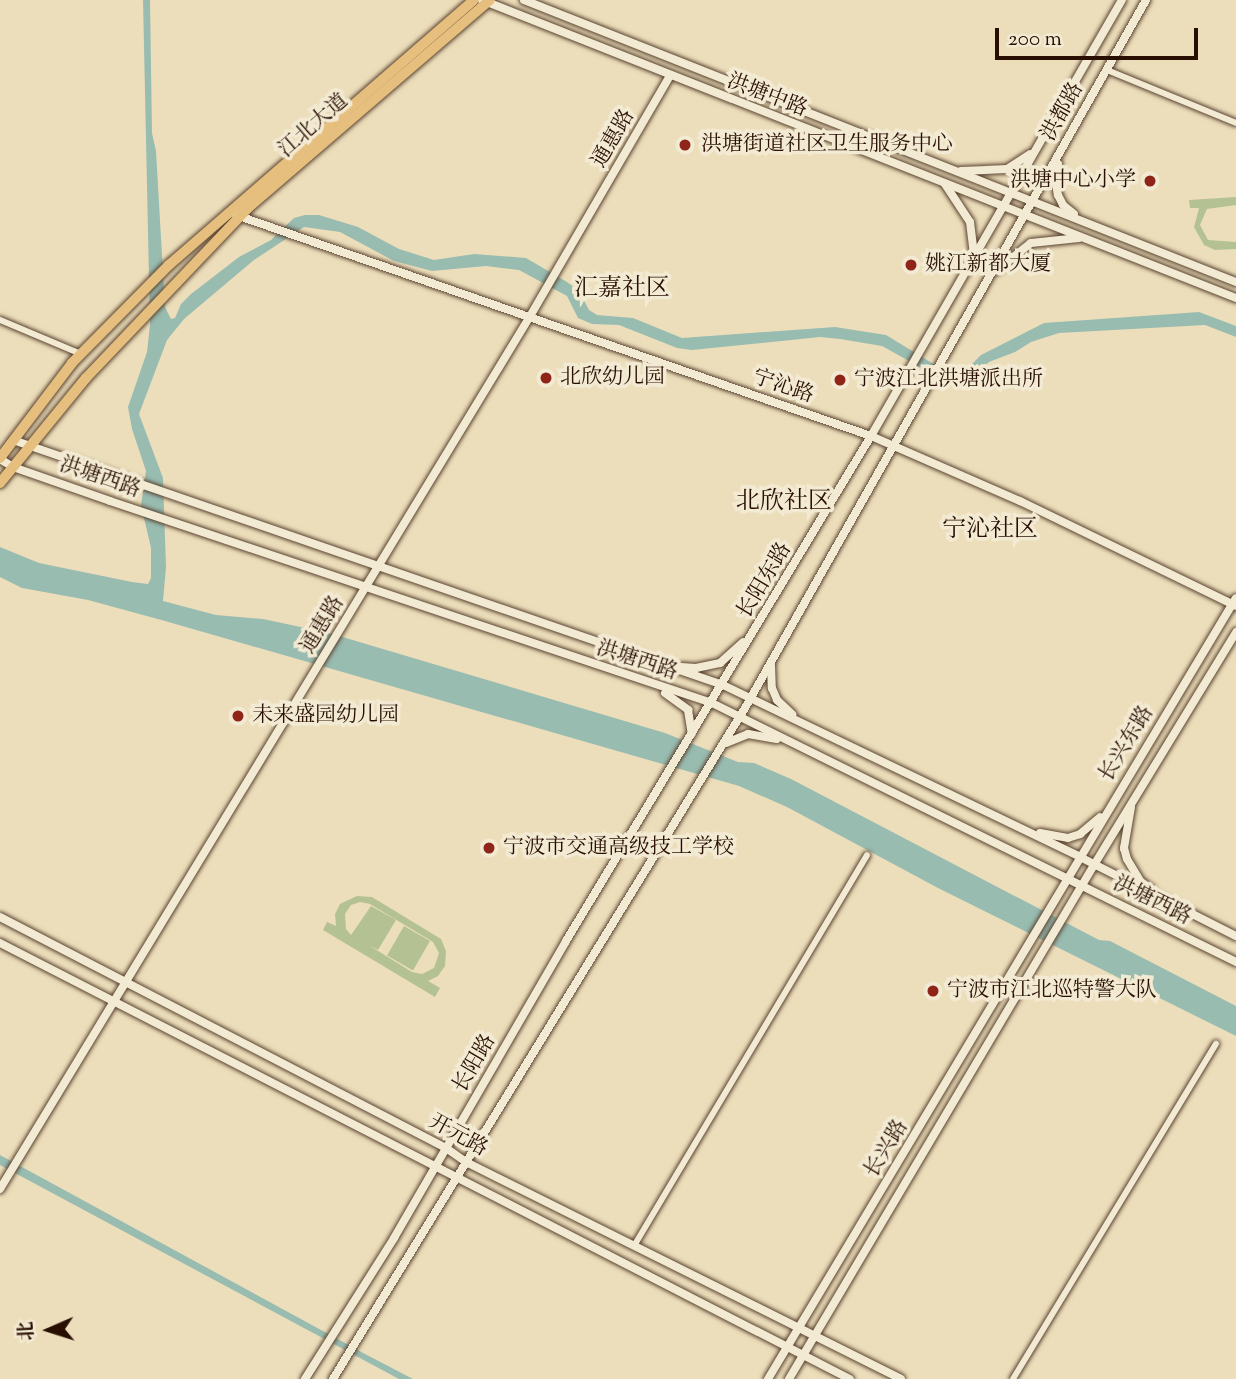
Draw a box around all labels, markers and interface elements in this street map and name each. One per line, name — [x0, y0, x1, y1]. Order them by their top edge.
scale bar — [998, 14, 1201, 58]
text: 200 m — [1008, 25, 1062, 55]
street label: 洪塘中路 — [723, 69, 811, 123]
street label: 洪都路 — [1037, 78, 1089, 146]
street label: 江北大道 — [274, 89, 354, 163]
street label: 通惠路 — [587, 105, 641, 173]
place label: 洪塘街道社区卫生服务中心 — [701, 132, 953, 158]
marker: 洪塘街道社区卫生服务中心 — [675, 135, 695, 155]
place label: 洪塘中心小学 — [1010, 168, 1136, 194]
marker: 洪塘中心小学 — [1142, 173, 1158, 189]
place label: 姚江新都大厦 — [925, 252, 1051, 278]
marker: 姚江新都大厦 — [903, 257, 919, 273]
district label: 汇嘉社区 — [574, 276, 670, 304]
place label: 北欣幼儿园 — [560, 365, 665, 391]
street label: 宁沁路 — [749, 365, 817, 409]
place label: 宁波江北洪塘派出所 — [854, 367, 1043, 393]
marker: 北欣幼儿园 — [538, 370, 554, 386]
marker: 宁波江北洪塘派出所 — [832, 372, 848, 388]
street label: 洪塘西路 — [56, 452, 144, 504]
district label: 北欣社区 — [736, 489, 832, 517]
district label: 宁沁社区 — [942, 517, 1038, 545]
street label: 长阳东路 — [733, 539, 797, 623]
street label: 通惠路 — [296, 592, 350, 658]
street label: 洪塘西路 — [593, 636, 681, 686]
street label: 长兴东路 — [1095, 702, 1159, 786]
place label: 未来盛园幼儿园 — [252, 703, 399, 729]
marker: 未来盛园幼儿园 — [230, 708, 246, 724]
place label: 宁波市交通高级技工学校 — [503, 835, 734, 861]
marker: 宁波市交通高级技工学校 — [481, 840, 497, 856]
street label: 洪塘西路 — [1109, 871, 1195, 931]
place label: 宁波市江北巡特警大队 — [947, 978, 1157, 1004]
marker: 宁波市江北巡特警大队 — [925, 983, 941, 999]
street label: 长阳路 — [448, 1030, 502, 1098]
street label: 开元路 — [424, 1110, 492, 1162]
street label: 长兴路 — [860, 1116, 914, 1182]
north arrow — [14, 1295, 84, 1365]
text: 北 — [14, 1321, 42, 1341]

